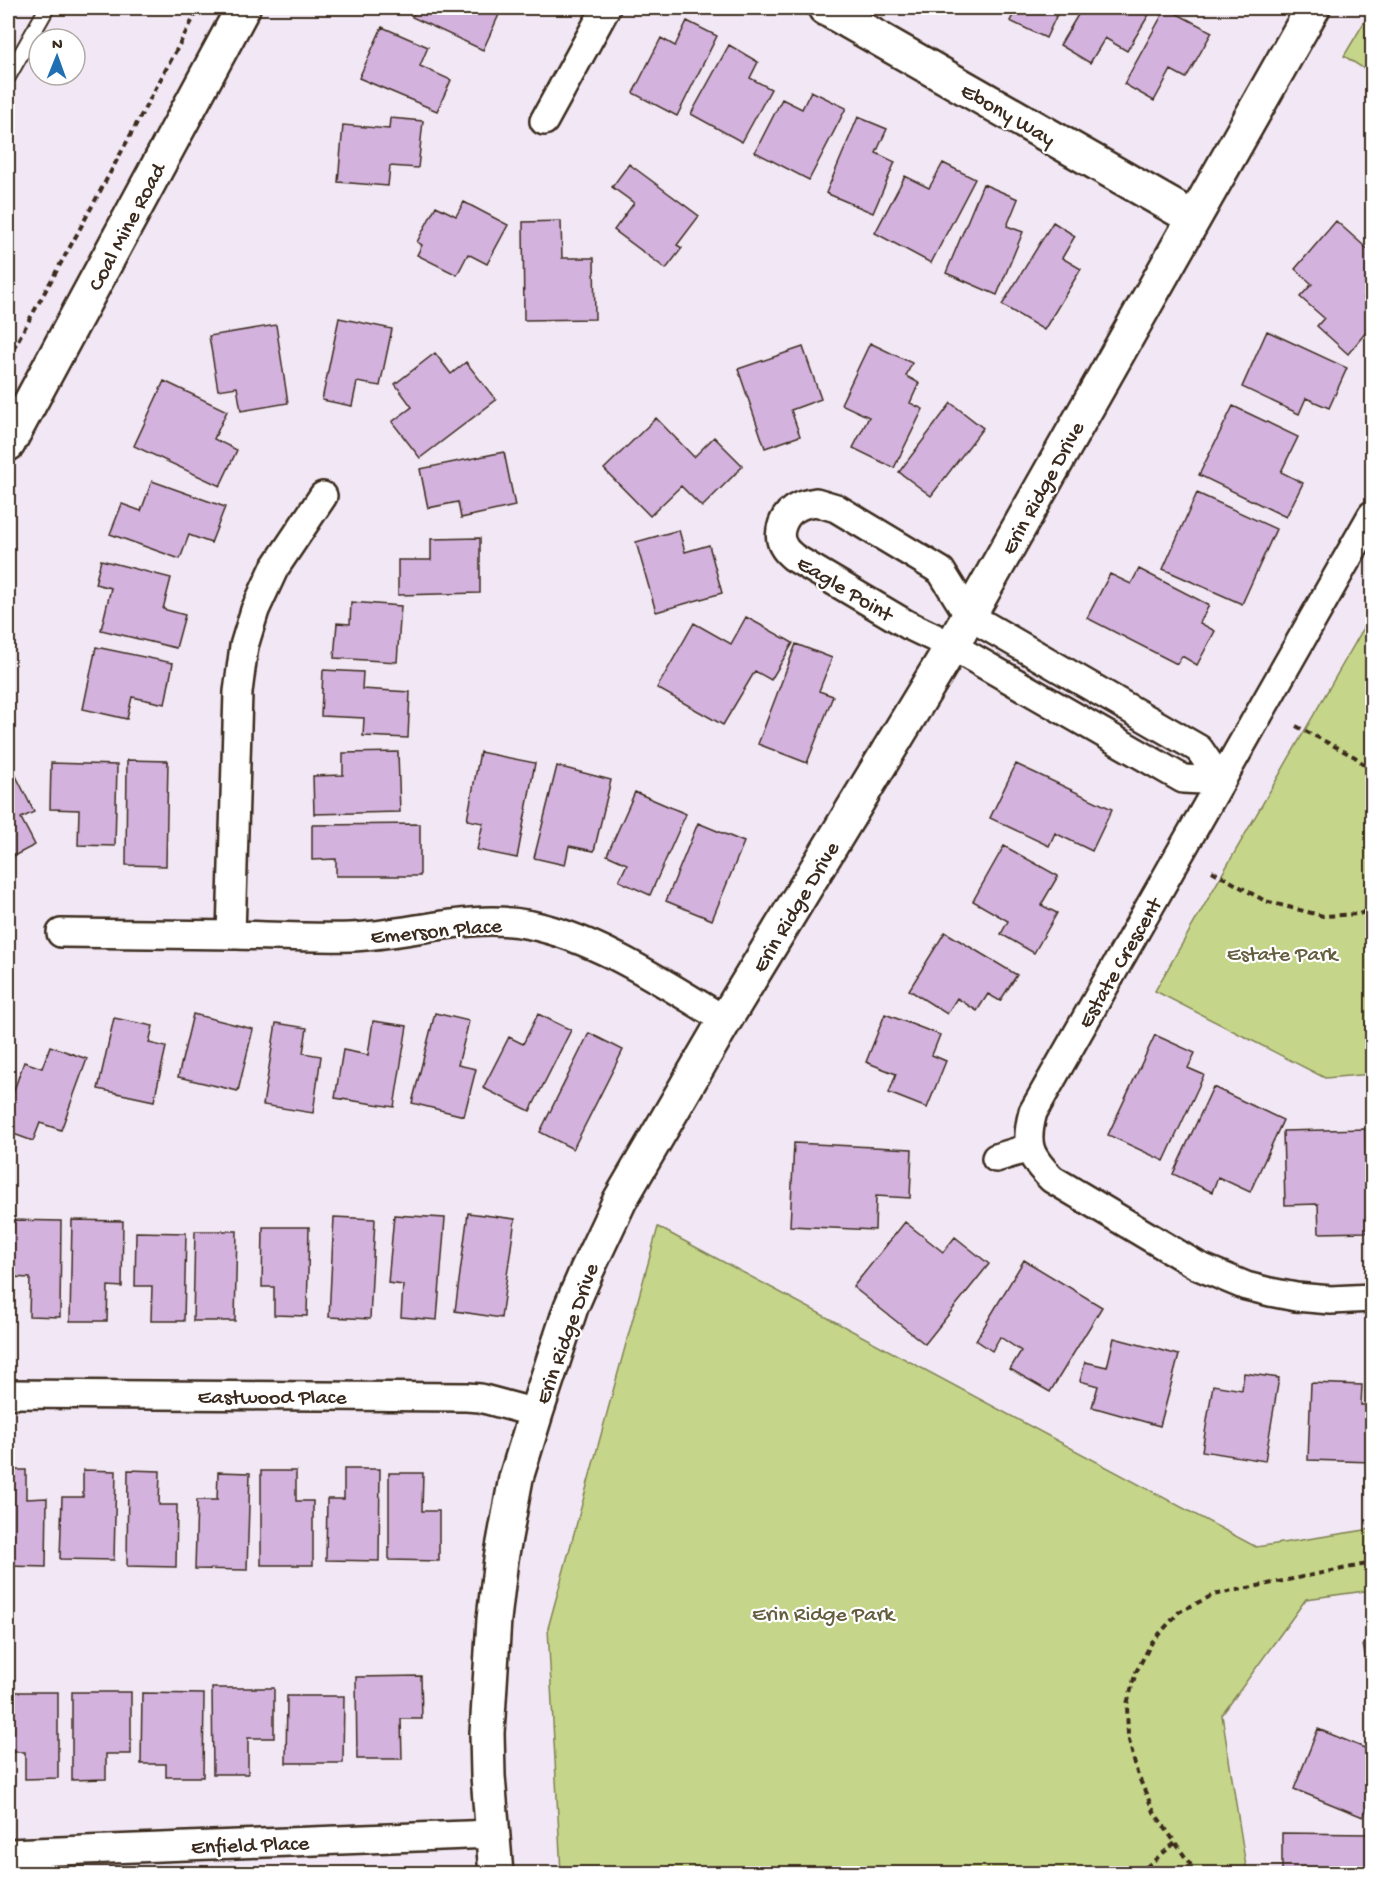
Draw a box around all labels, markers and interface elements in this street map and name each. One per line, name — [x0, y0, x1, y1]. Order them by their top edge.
north arrow — [27, 27, 87, 87]
text: N — [52, 36, 63, 55]
street label: Ebony Way — [955, 79, 1059, 154]
street label: Coal Mine Road — [84, 158, 174, 296]
street label: Erin Ridge Drive — [997, 417, 1092, 560]
street label: Eagle Point — [791, 552, 898, 630]
street label: Erin Ridge Drive — [748, 837, 847, 978]
street label: Estate Crescent — [1074, 893, 1170, 1034]
street label: Emerson Place — [370, 914, 504, 952]
park label: Estate Park — [1227, 943, 1339, 969]
street label: Erin Ridge Drive — [531, 1260, 607, 1408]
street label: Eastwood Place — [197, 1386, 347, 1412]
park label: Erin Ridge Park — [752, 1603, 896, 1629]
street label: Enfield Place — [191, 1832, 310, 1862]

